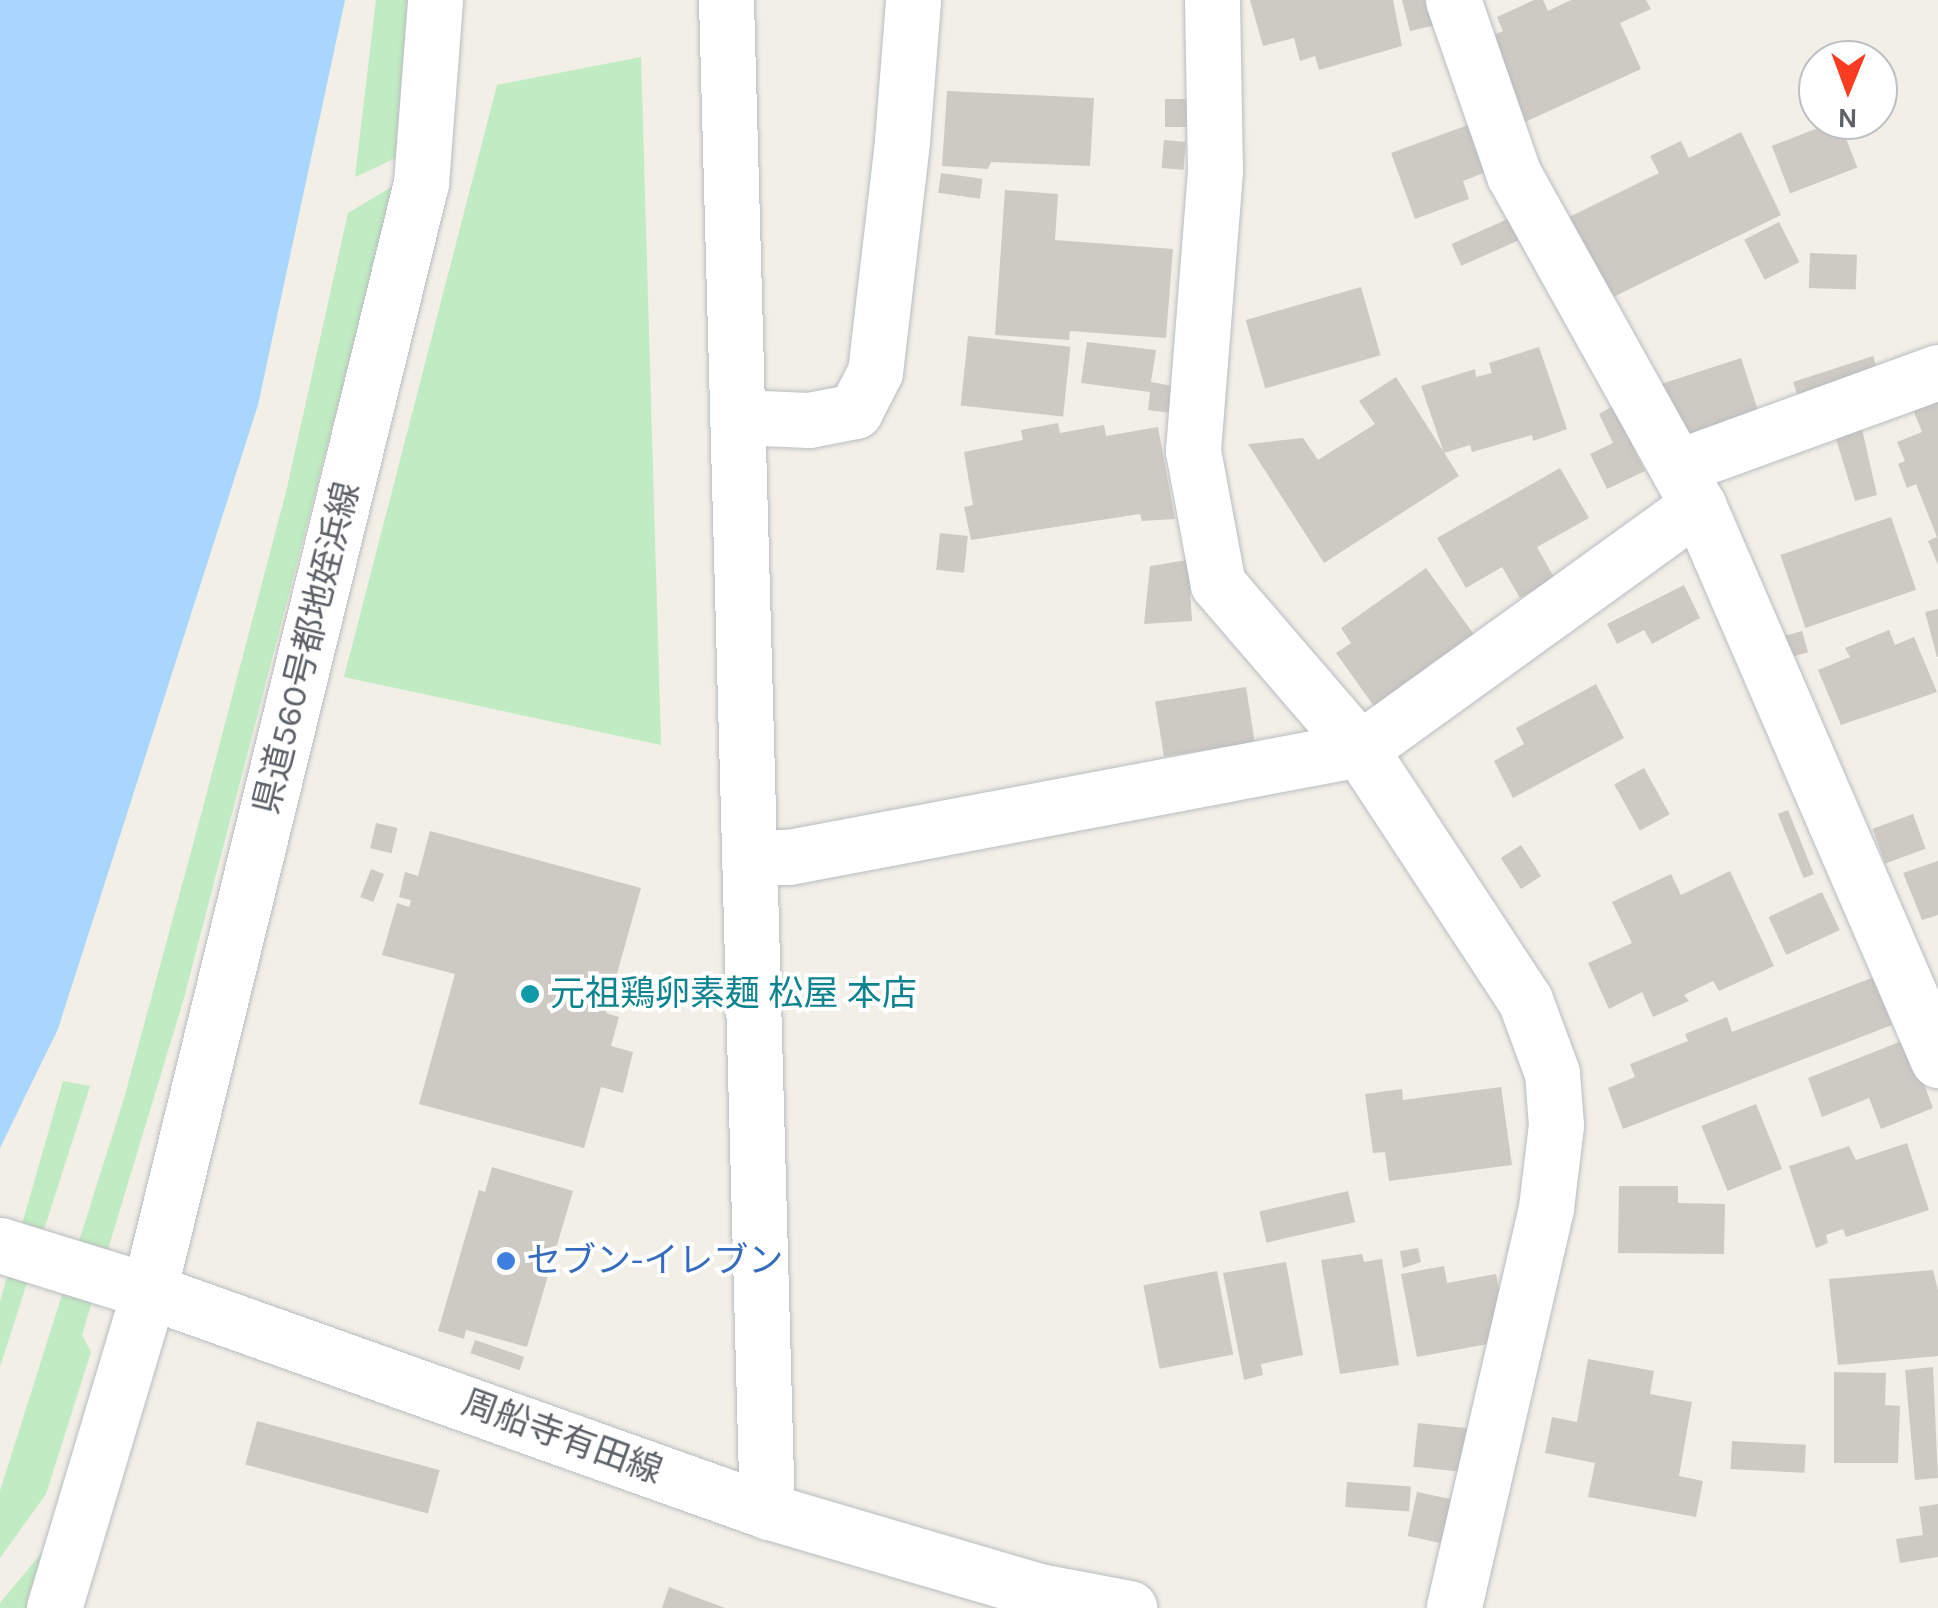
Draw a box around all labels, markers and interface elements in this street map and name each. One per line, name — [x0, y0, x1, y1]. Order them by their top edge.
north arrow — [1798, 40, 1898, 140]
text: N — [1837, 102, 1858, 135]
street label: 県道560号都地姪浜線 — [245, 478, 369, 818]
place label: 元祖鶏卵素麺 松屋 本店 — [550, 973, 917, 1015]
marker: 元祖鶏卵素麺 松屋 本店 — [519, 983, 541, 1005]
place label: セブン-イレブン — [526, 1240, 783, 1282]
marker: セブン-イレブン — [495, 1250, 517, 1272]
street label: 周船寺有田線 — [456, 1381, 668, 1493]

